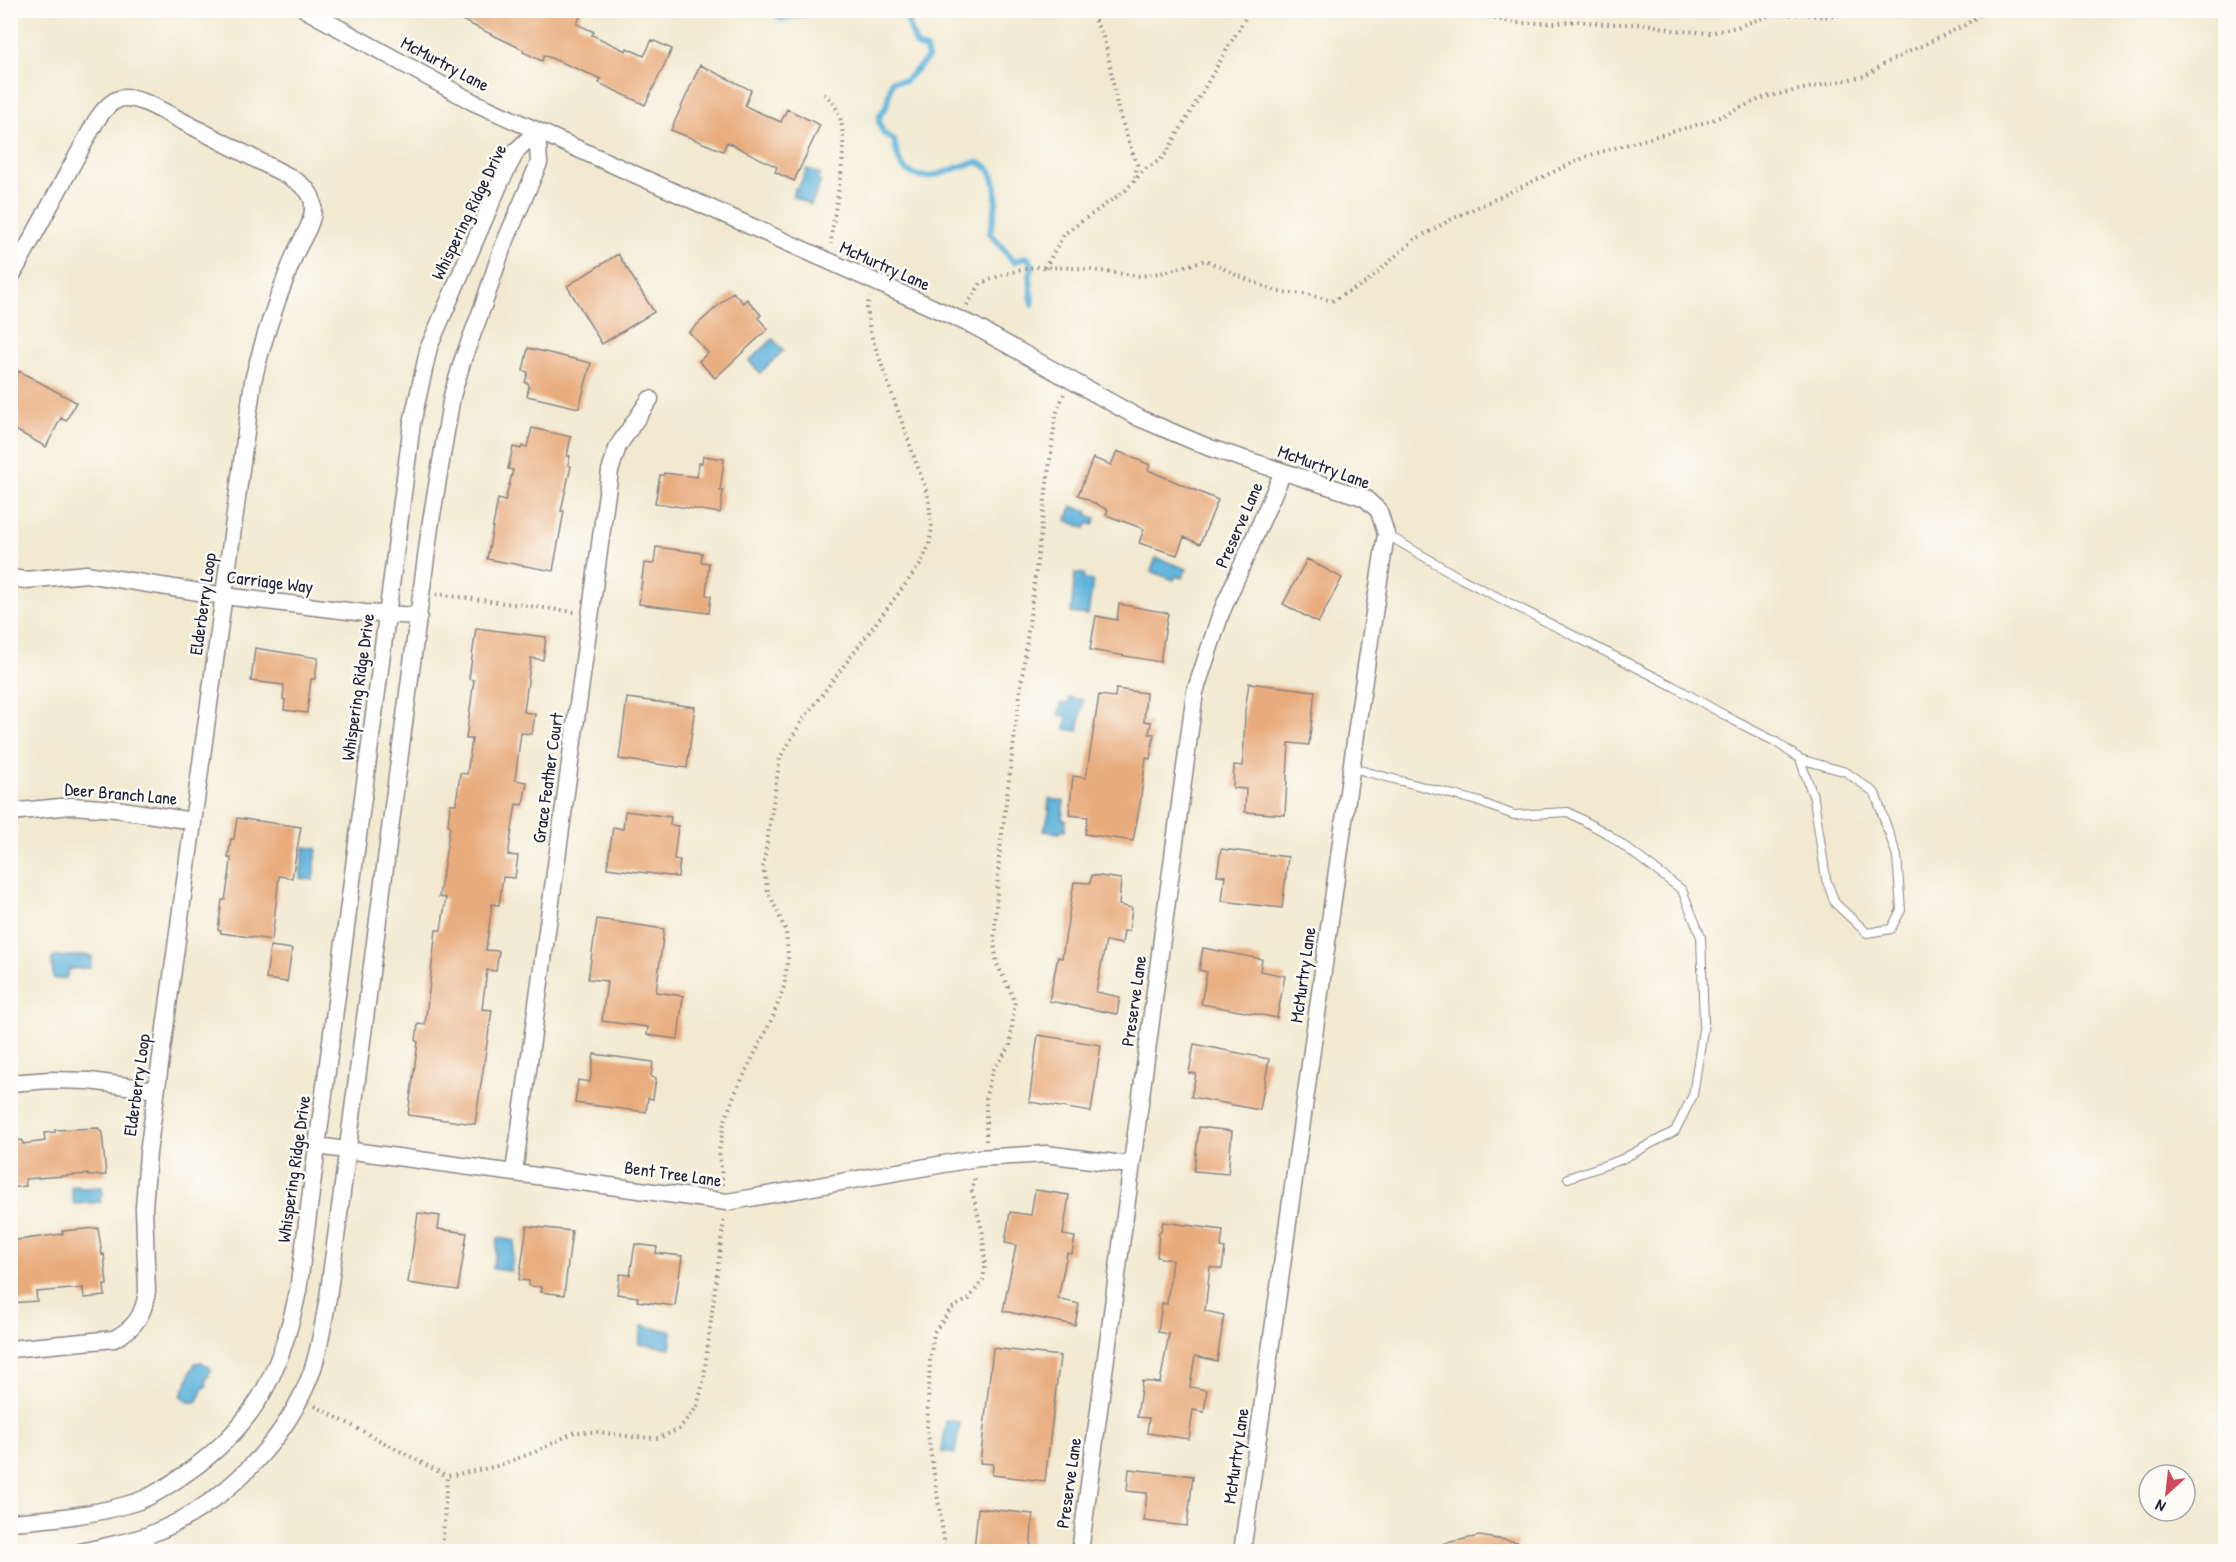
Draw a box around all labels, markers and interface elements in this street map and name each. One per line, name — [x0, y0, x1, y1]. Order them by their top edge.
street label: McMurtry Lane — [397, 30, 494, 97]
street label: Whispering Ridge Drive — [425, 140, 512, 284]
street label: McMurtry Lane — [836, 235, 934, 297]
street label: McMurtry Lane — [1275, 438, 1374, 495]
street label: Preserve Lane — [1209, 478, 1269, 572]
street label: Elderberry Loop — [183, 551, 222, 657]
street label: Carriage Way — [225, 564, 315, 599]
street label: Whispering Ridge Drive — [335, 612, 380, 762]
street label: Grace Feather Court — [526, 710, 569, 845]
street label: Deer Branch Lane — [64, 776, 178, 811]
street label: McMurtry Lane — [1283, 925, 1322, 1024]
street label: Preserve Lane — [1115, 954, 1152, 1048]
street label: Elderberry Loop — [117, 1032, 156, 1138]
street label: Whispering Ridge Drive — [271, 1094, 316, 1244]
street label: Bent Tree Lane — [623, 1154, 723, 1193]
street label: McMurtry Lane — [1216, 1406, 1255, 1505]
street label: Preserve Lane — [1050, 1436, 1087, 1530]
north arrow — [2137, 1463, 2197, 1523]
text: N — [2151, 1494, 2169, 1518]

